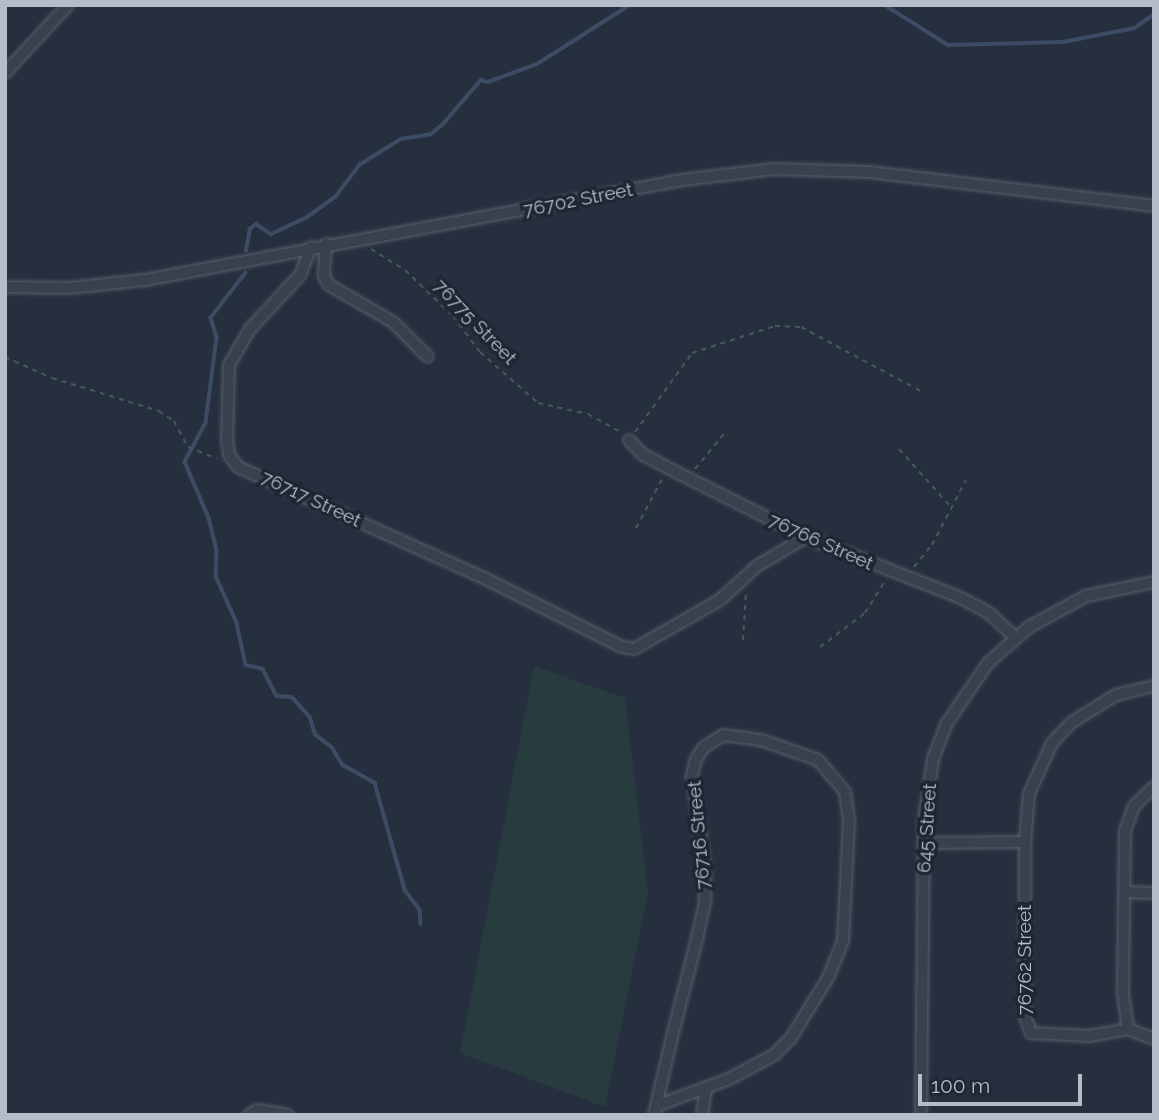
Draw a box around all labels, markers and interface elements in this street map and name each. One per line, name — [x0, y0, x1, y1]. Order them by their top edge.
street label: 76702 Street — [521, 178, 635, 222]
street label: 76775 Street — [429, 275, 521, 369]
street label: 76717 Street — [257, 466, 365, 532]
street label: 76766 Street — [765, 509, 877, 575]
street label: 76716 Street — [683, 780, 715, 890]
street label: 645 Street — [912, 782, 942, 874]
street label: 76762 Street — [1014, 905, 1036, 1015]
scale bar — [921, 1060, 1086, 1104]
text: 100 m — [931, 1073, 990, 1098]

